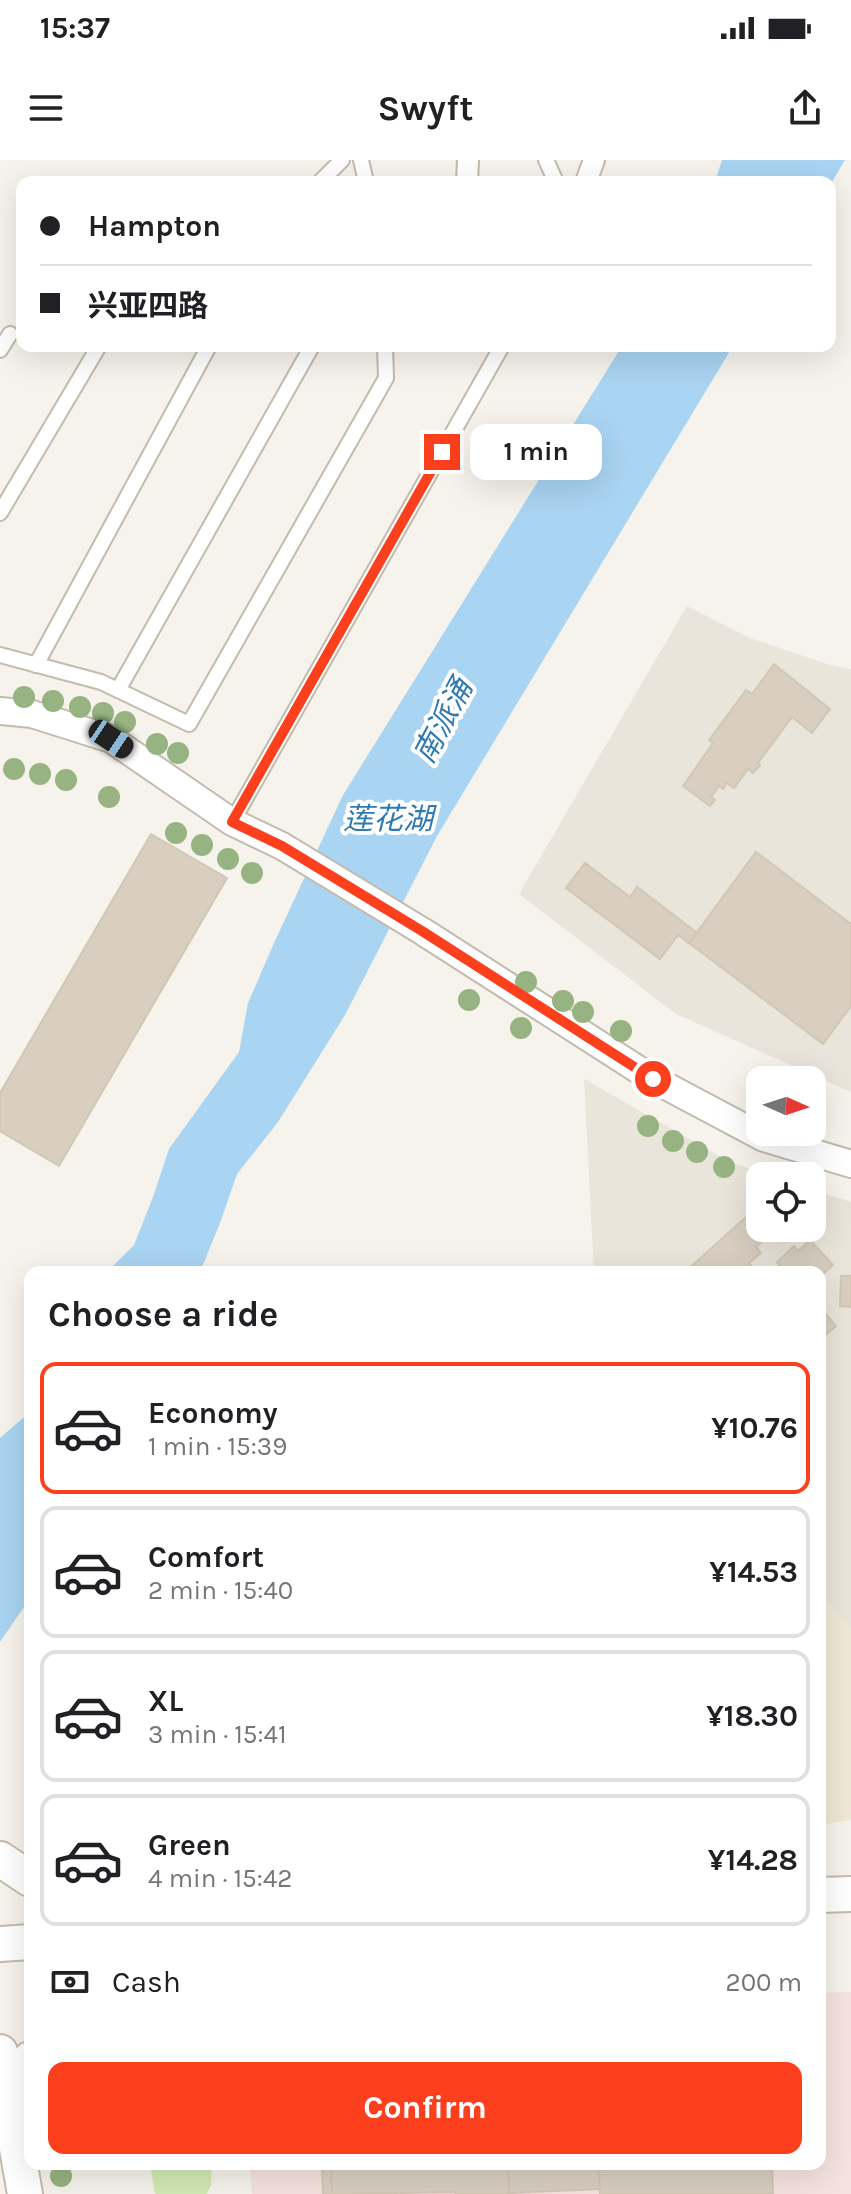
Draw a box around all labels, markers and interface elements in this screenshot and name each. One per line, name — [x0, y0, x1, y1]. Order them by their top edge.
text: 15:37 — [40, 10, 110, 46]
icon: menu — [24, 86, 68, 130]
icon: share — [783, 86, 827, 130]
text: Swyft — [378, 87, 473, 129]
text: Hampton — [88, 208, 221, 244]
text: 兴亚四路 — [88, 288, 208, 324]
callout: 1 min — [470, 424, 602, 480]
route end — [424, 434, 460, 470]
text: 1 min — [503, 436, 569, 467]
water label: 南派涌 — [406, 670, 481, 769]
car — [84, 716, 138, 762]
water label: 莲花湖 — [343, 801, 437, 837]
route start — [635, 1061, 671, 1097]
north arrow — [746, 1066, 826, 1146]
map controls — [746, 1066, 826, 1242]
button: locate — [746, 1162, 826, 1242]
text: Choose a ride — [48, 1293, 278, 1335]
icon: car — [52, 1392, 124, 1464]
text: Economy — [148, 1395, 278, 1431]
text: ¥10.76 — [711, 1410, 798, 1446]
text: 1 min · 15:39 — [148, 1431, 287, 1462]
icon: car — [52, 1536, 124, 1608]
text: Comfort — [148, 1539, 264, 1575]
text: ¥14.53 — [709, 1554, 798, 1590]
text: 2 min · 15:40 — [148, 1575, 293, 1606]
icon: car — [52, 1680, 124, 1752]
text: XL — [148, 1683, 183, 1719]
text: ¥18.30 — [706, 1698, 798, 1734]
text: 3 min · 15:41 — [148, 1719, 287, 1750]
icon: car — [52, 1824, 124, 1896]
text: Green — [148, 1827, 231, 1863]
text: ¥14.28 — [708, 1842, 798, 1878]
text: 4 min · 15:42 — [148, 1863, 292, 1894]
icon: cash — [48, 1960, 92, 2004]
text: Cash — [112, 1964, 181, 2000]
text: 200 m — [726, 1967, 802, 1998]
button: Confirm — [48, 2062, 802, 2154]

